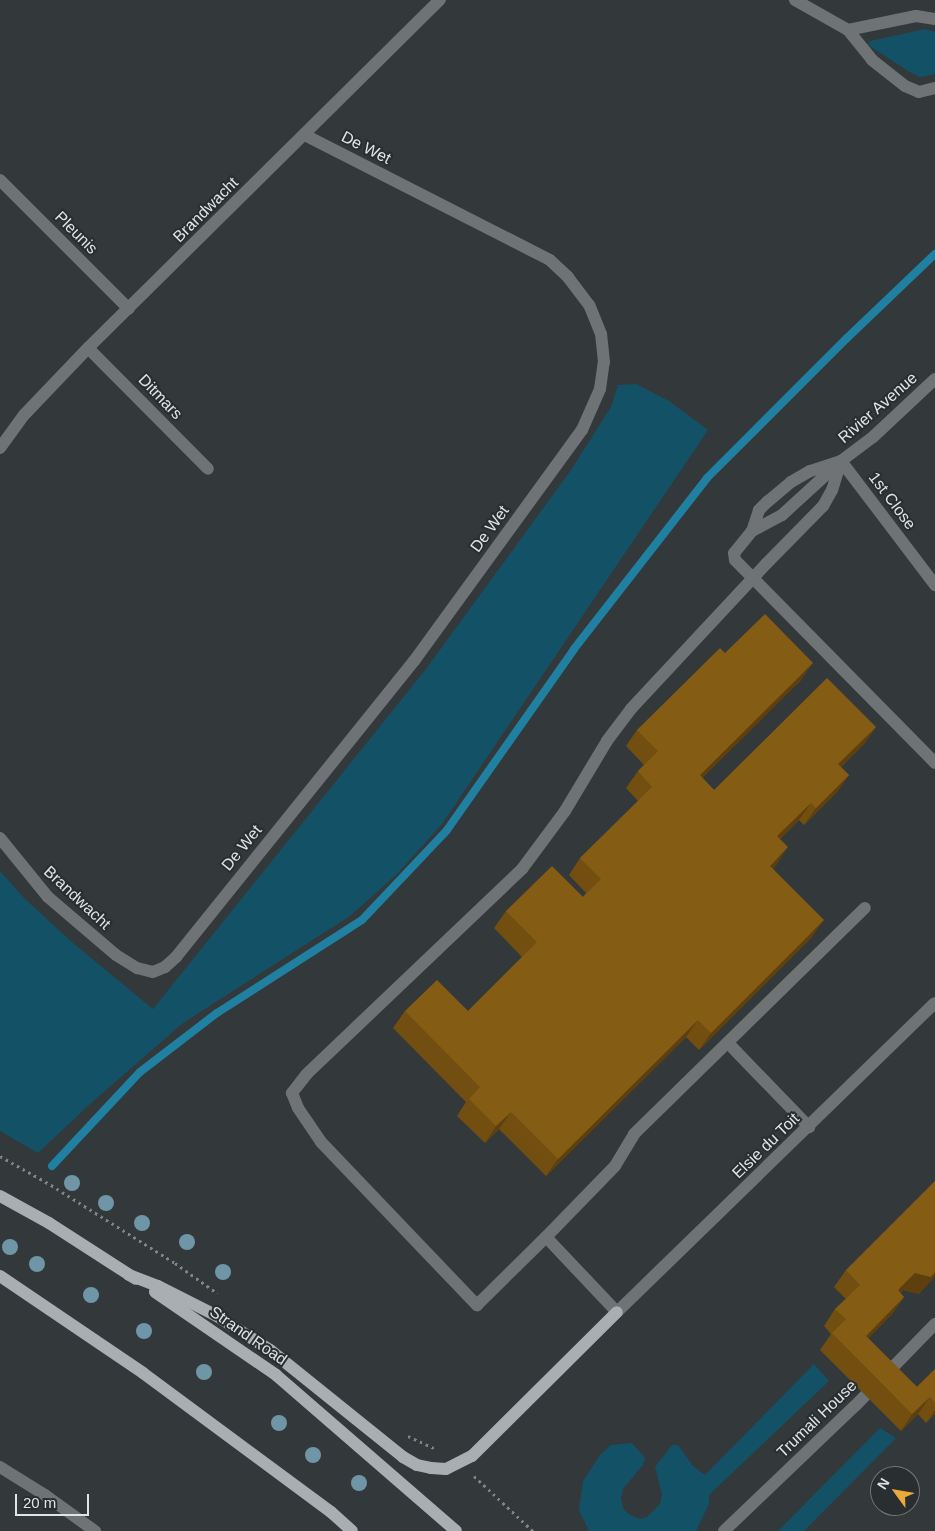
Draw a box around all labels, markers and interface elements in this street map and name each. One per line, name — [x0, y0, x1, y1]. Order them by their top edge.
street label: De Wet — [338, 127, 394, 169]
street label: Brandwacht — [169, 173, 243, 247]
street label: Pleunis — [51, 208, 101, 258]
street label: Rivier Avenue — [834, 368, 922, 448]
street label: Ditmars — [134, 371, 186, 423]
street label: 1st Close — [864, 469, 920, 533]
street label: De Wet — [467, 502, 513, 556]
street label: De Wet — [218, 821, 266, 875]
street label: Brandwacht — [40, 862, 114, 934]
street label: Elsie du Toit — [728, 1109, 804, 1183]
street label: Strand Road — [206, 1302, 290, 1370]
street label: Trumali House — [773, 1376, 861, 1462]
north arrow — [870, 1466, 920, 1516]
text: N — [874, 1475, 893, 1492]
scale bar — [18, 1484, 91, 1516]
text: 20 m — [23, 1494, 56, 1511]

